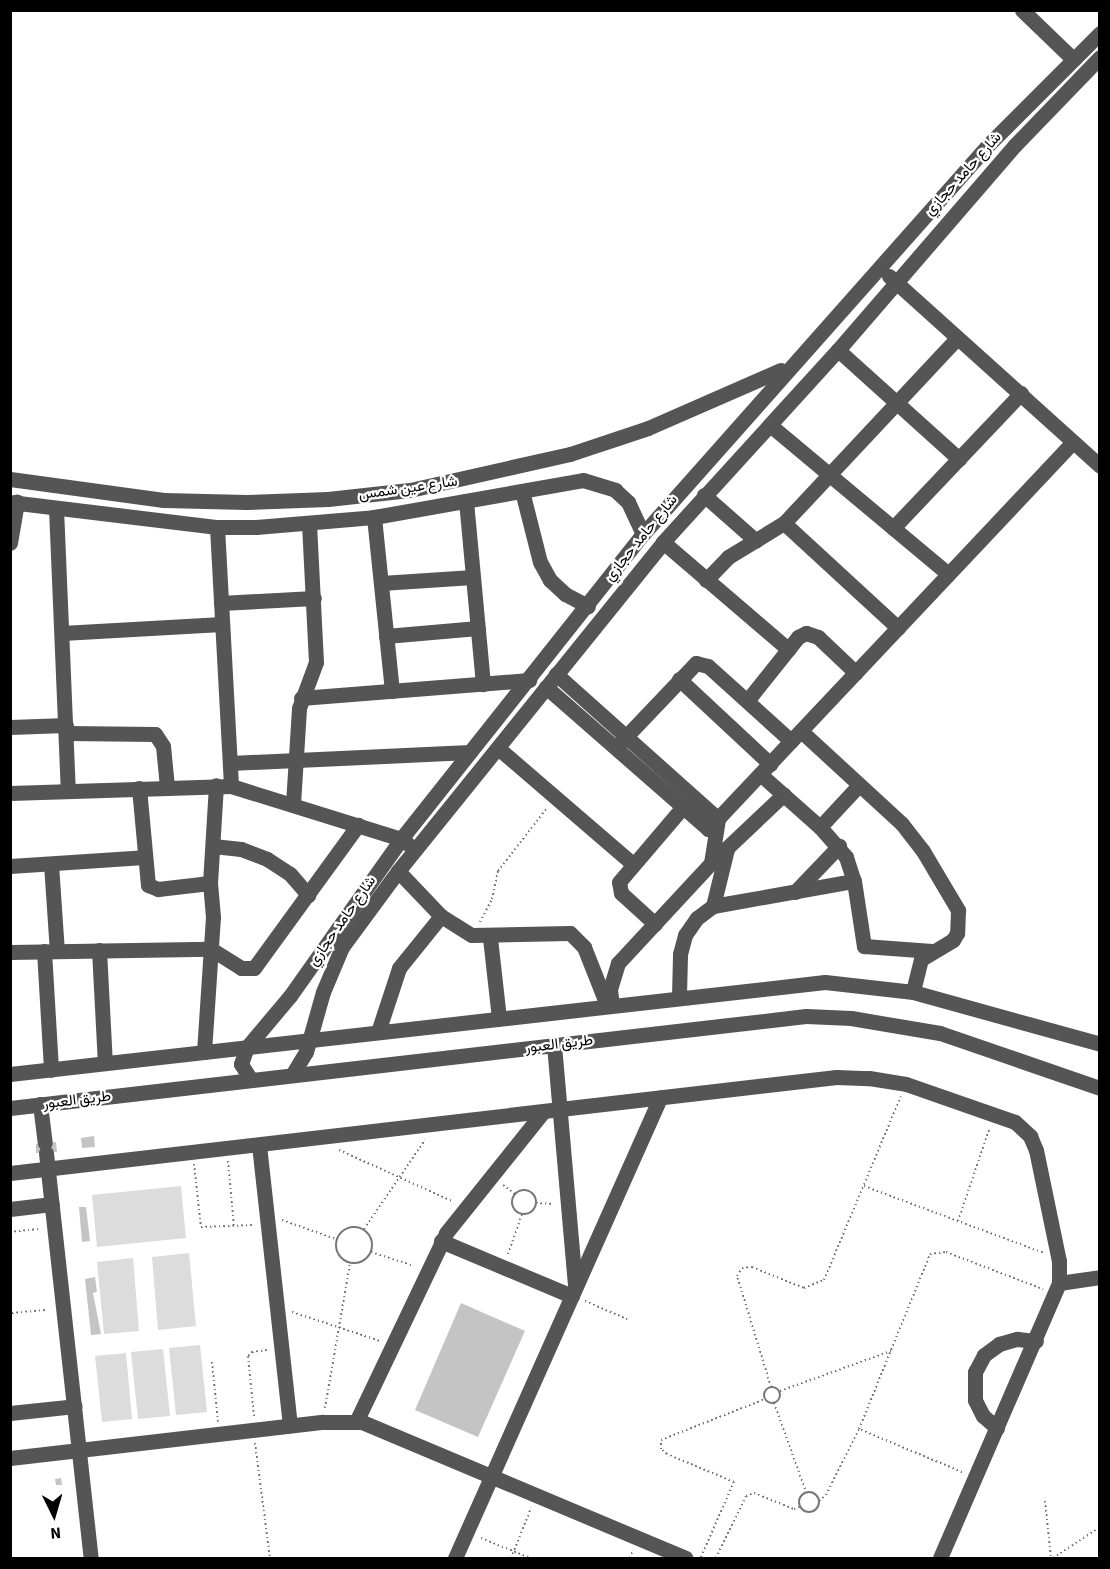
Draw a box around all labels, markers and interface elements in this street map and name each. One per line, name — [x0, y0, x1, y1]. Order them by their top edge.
street label: شارع حامد حجازي — [921, 129, 1005, 219]
street label: شارع عين شمس — [357, 472, 459, 504]
street label: شارع حامد حجازي — [601, 491, 681, 585]
street label: شارع حامد حجازي — [304, 872, 380, 970]
street label: طريق العبور — [524, 1031, 594, 1057]
street label: طريق العبور — [42, 1087, 112, 1113]
north arrow — [24, 1485, 84, 1545]
text: N — [49, 1522, 62, 1544]

